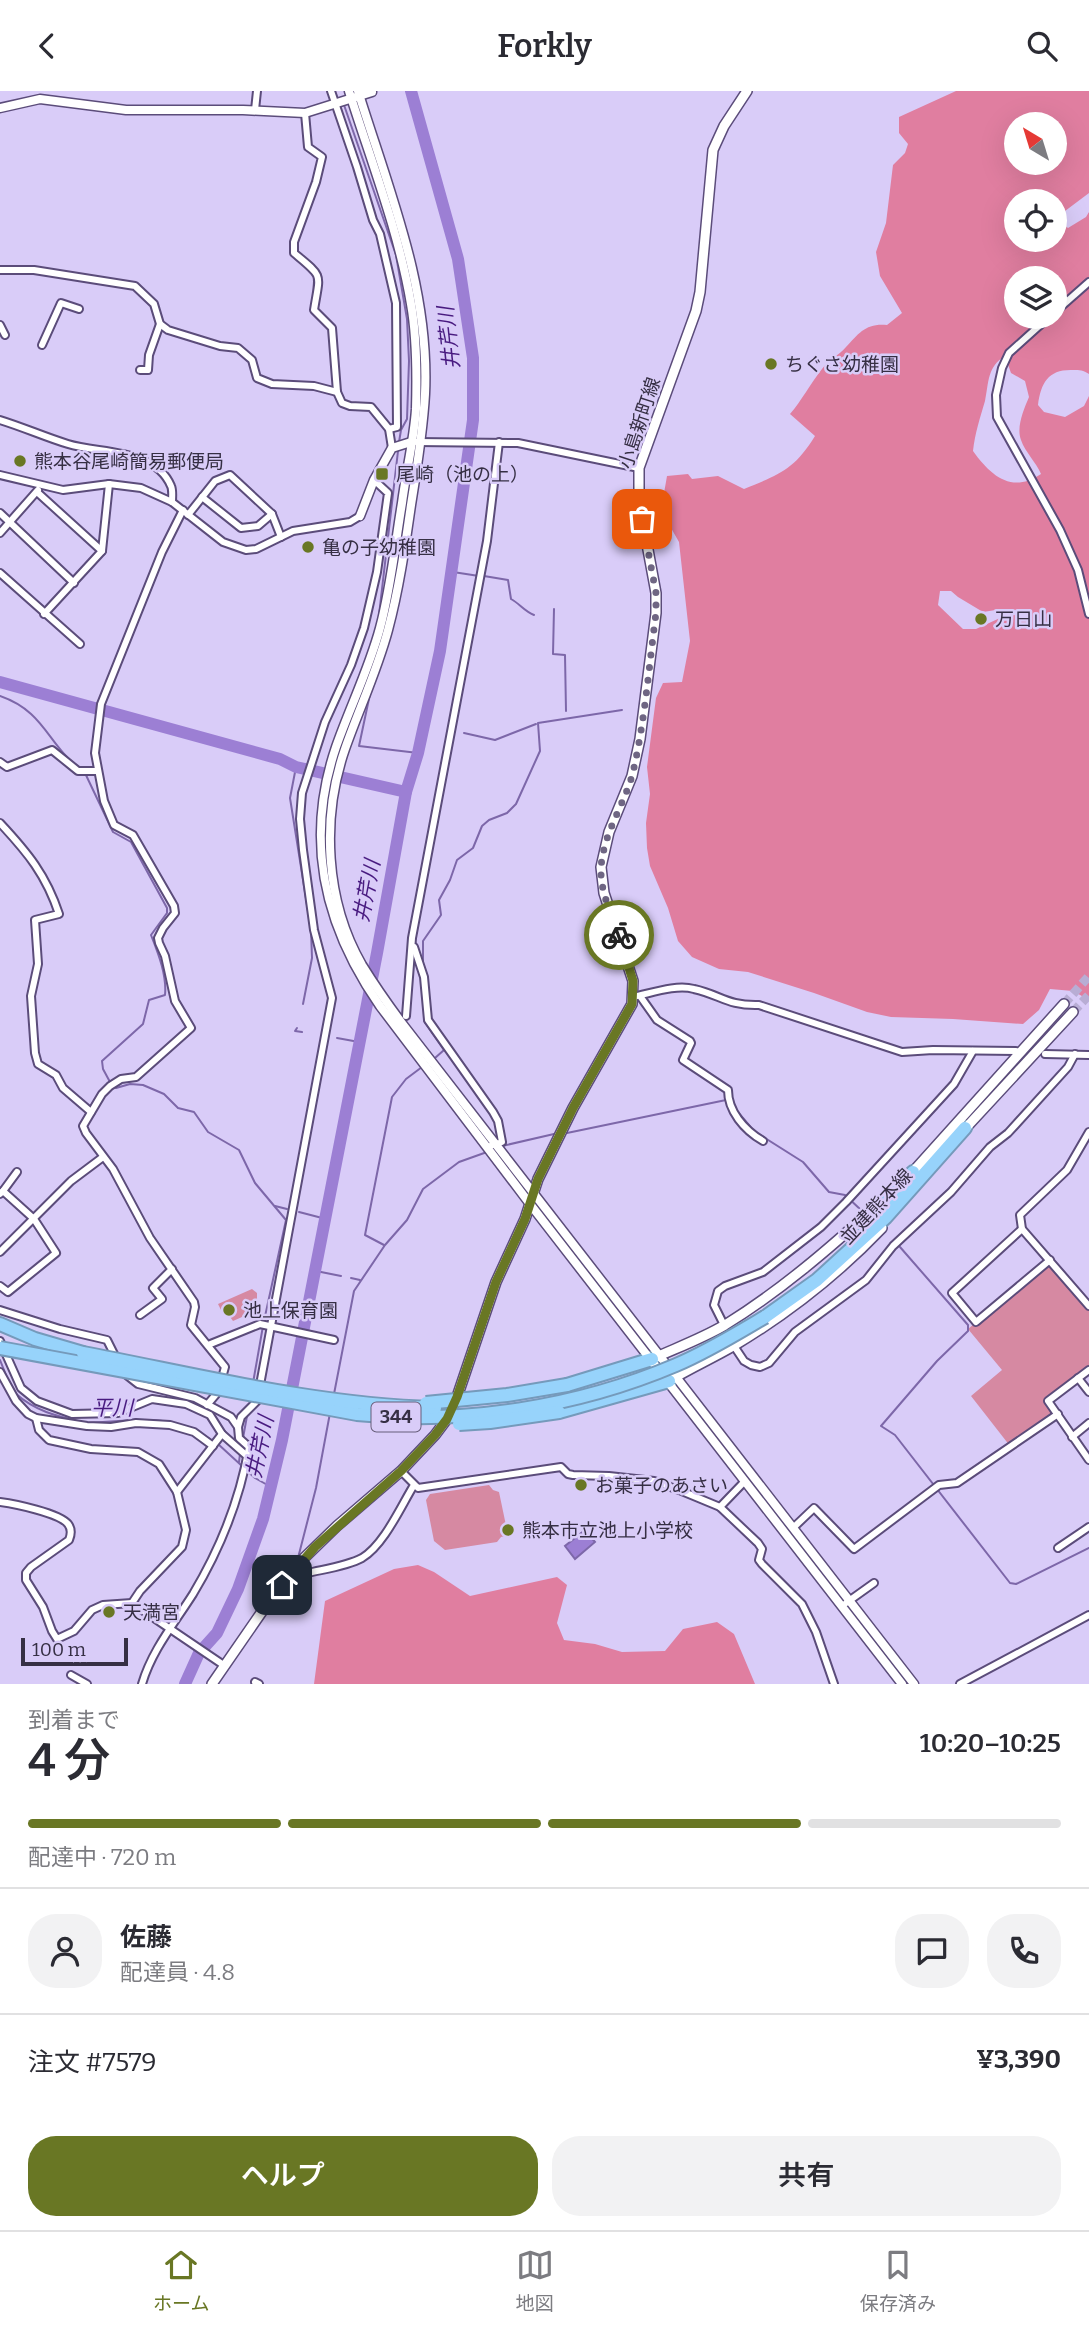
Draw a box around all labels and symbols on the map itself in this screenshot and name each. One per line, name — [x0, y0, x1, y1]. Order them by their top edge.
north arrow — [1004, 112, 1068, 175]
water label: 井芹川 — [433, 303, 465, 371]
place label: ちぐさ幼稚園 — [785, 353, 899, 376]
marker: ちぐさ幼稚園 — [763, 356, 779, 372]
street label: 小島新町線 — [614, 374, 665, 472]
place label: 熊本谷尾崎簡易郵便局 — [34, 450, 224, 473]
marker: 熊本谷尾崎簡易郵便局 — [12, 453, 28, 469]
place label: 尾崎（池の上） — [396, 463, 529, 486]
marker: 尾崎（池の上） — [374, 466, 390, 482]
pin — [612, 489, 672, 549]
place label: 亀の子幼稚園 — [322, 536, 436, 559]
marker: 亀の子幼稚園 — [300, 539, 316, 555]
place label: 万日山 — [995, 608, 1052, 631]
marker: 万日山 — [973, 611, 989, 627]
water label: 井芹川 — [348, 856, 386, 924]
courier — [584, 900, 654, 970]
street label: 並建熊本線 — [836, 1164, 917, 1249]
place label: 池上保育園 — [243, 1299, 338, 1322]
marker: 池上保育園 — [221, 1302, 237, 1318]
water label: 平川 — [91, 1395, 135, 1421]
road number: 344 — [372, 1402, 420, 1431]
water label: 井芹川 — [241, 1412, 280, 1481]
place label: お菓子のあさい — [595, 1474, 728, 1497]
marker: お菓子のあさい — [573, 1477, 589, 1493]
place label: 熊本市立池上小学校 — [522, 1519, 693, 1542]
marker: 熊本市立池上小学校 — [500, 1522, 516, 1538]
pin — [252, 1555, 312, 1615]
place label: 天満宮 — [123, 1601, 180, 1624]
marker: 天満宮 — [101, 1604, 117, 1620]
scale bar — [21, 1635, 128, 1667]

